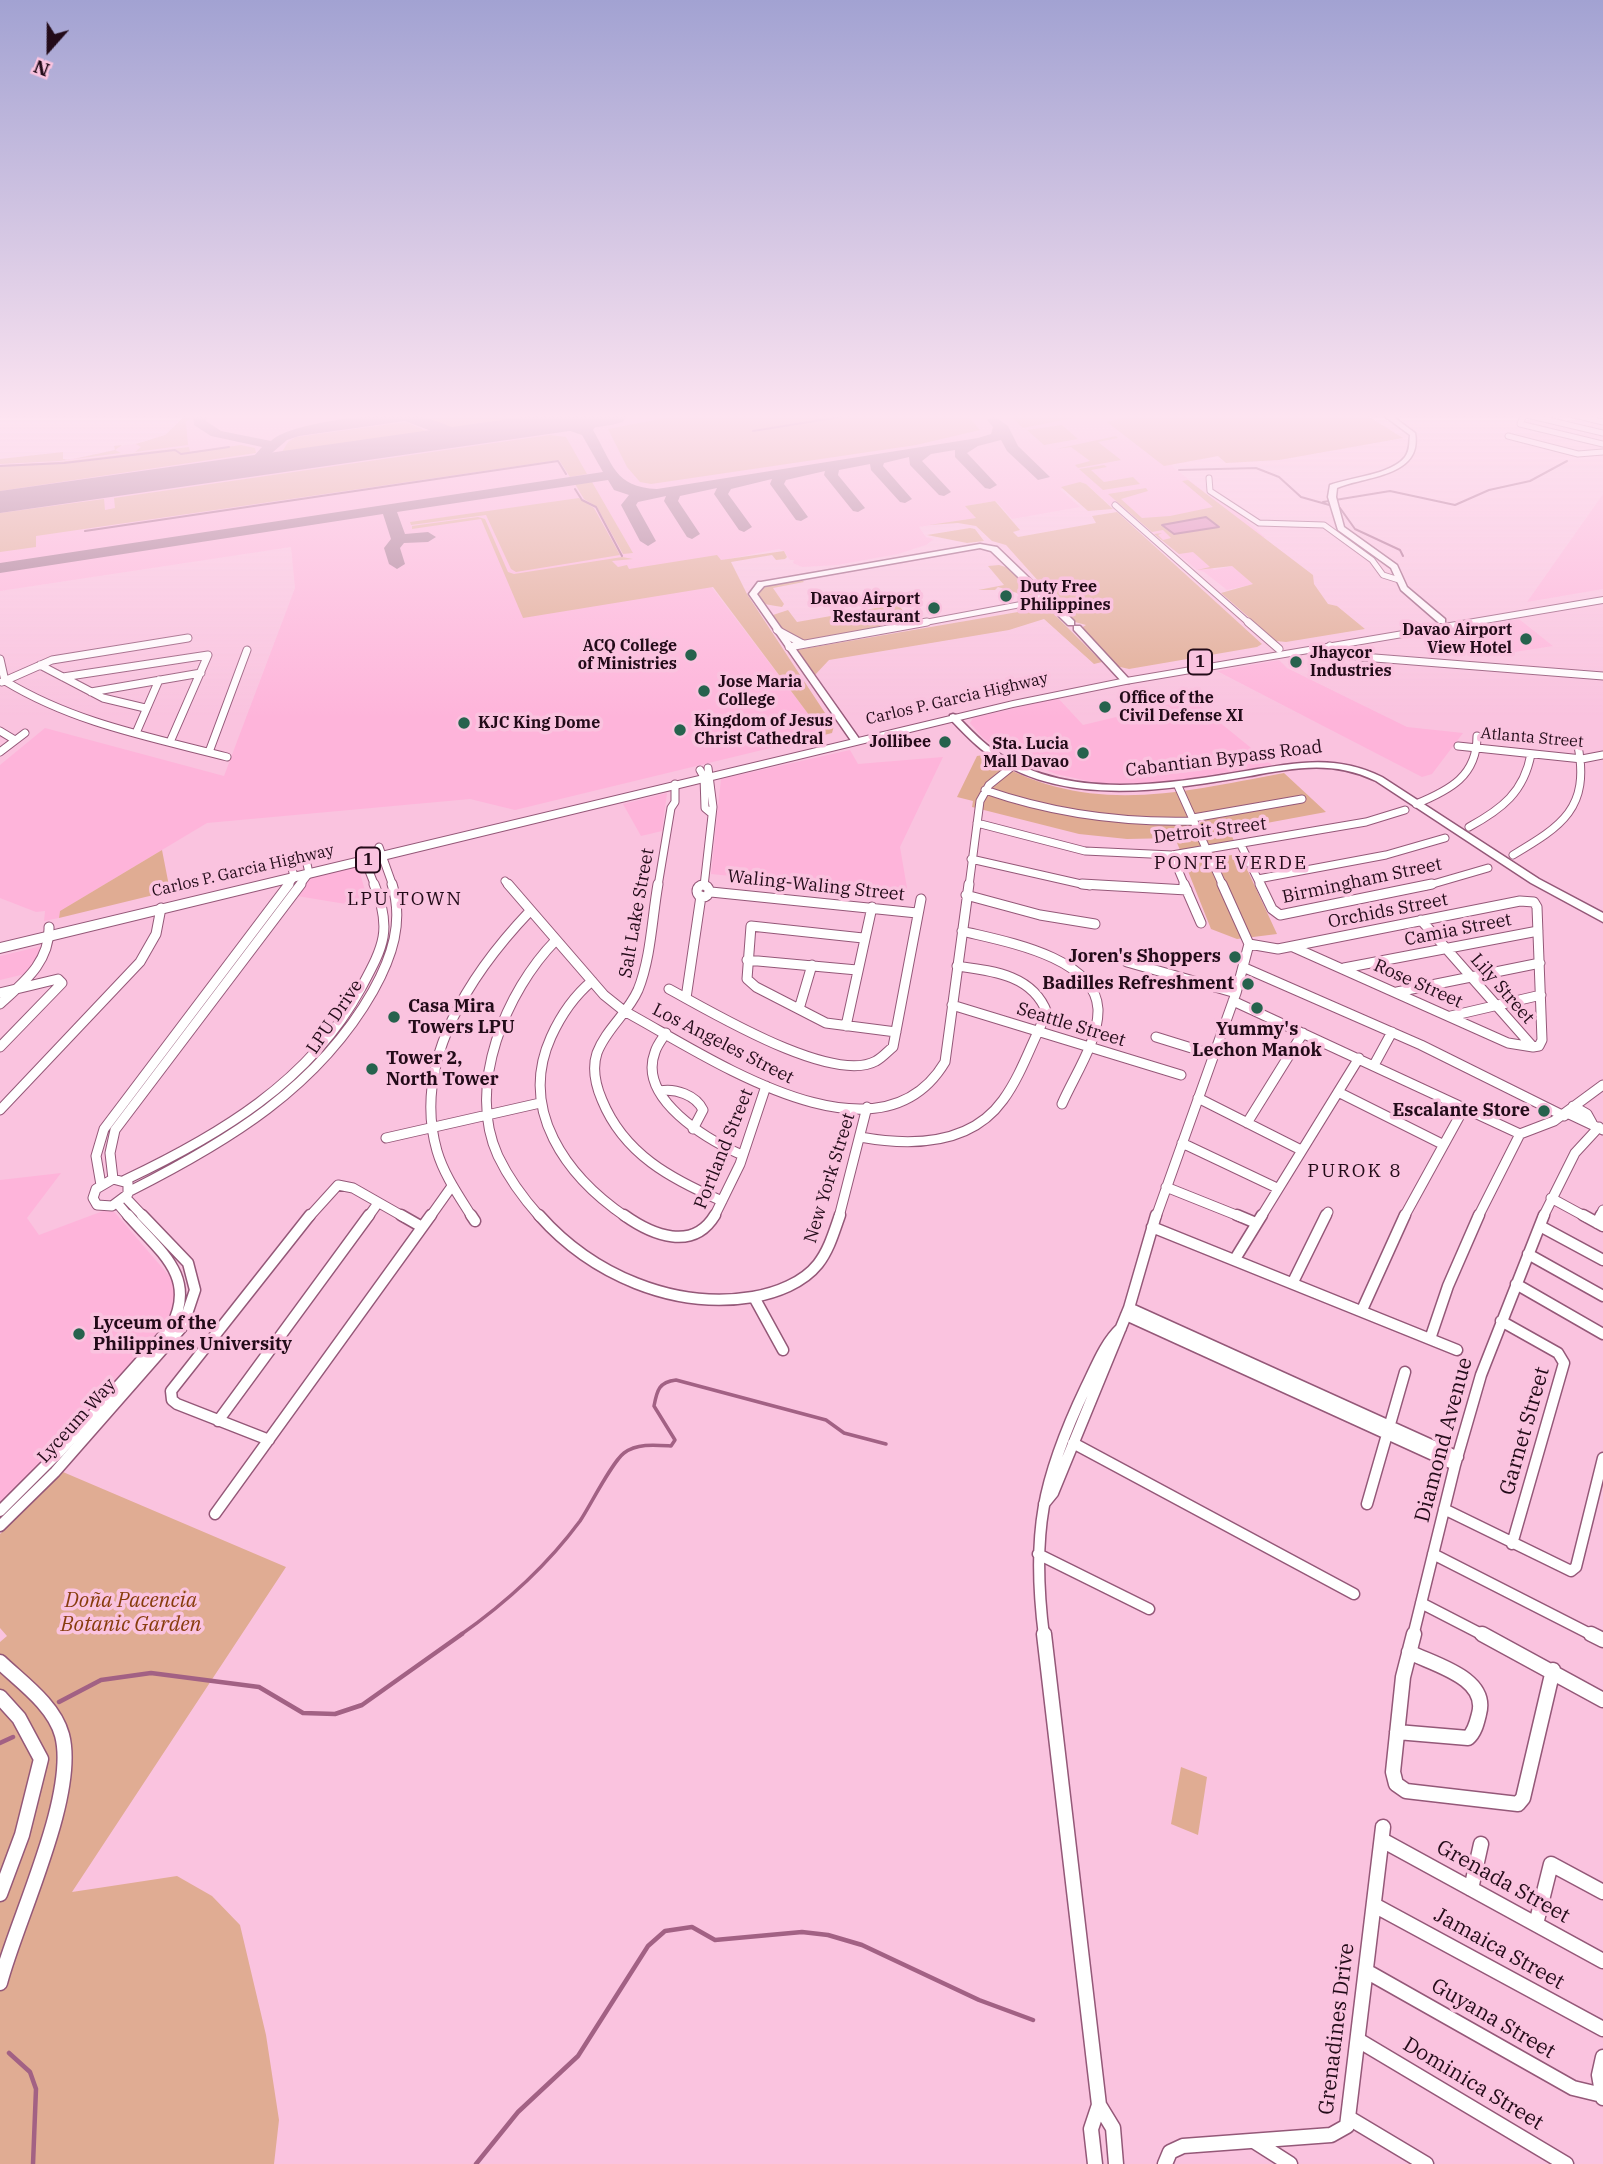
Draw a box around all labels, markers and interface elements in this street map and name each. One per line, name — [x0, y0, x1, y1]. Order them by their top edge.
north arrow — [14, 14, 84, 84]
text: N — [30, 55, 53, 83]
place label: Duty Free Philippines — [1020, 577, 1111, 615]
marker: Duty Free Philippines — [998, 588, 1014, 604]
place label: Davao Airport Restaurant — [810, 589, 920, 627]
marker: Davao Airport Restaurant — [926, 600, 942, 616]
place label: Davao Airport View Hotel — [1402, 620, 1512, 658]
marker: Davao Airport View Hotel — [1518, 631, 1534, 647]
place label: ACQ College of Ministries — [578, 636, 677, 674]
place label: Jhaycor Industries — [1310, 643, 1392, 681]
marker: ACQ College of Ministries — [683, 647, 699, 663]
road number: 1 — [1188, 650, 1212, 674]
marker: Jhaycor Industries — [1288, 654, 1304, 670]
street label: Carlos P. Garcia Highway — [864, 669, 1050, 729]
place label: Jose Maria College — [718, 672, 802, 710]
marker: Jose Maria College — [696, 683, 712, 699]
place label: Office of the Civil Defense XI — [1119, 688, 1243, 726]
marker: Office of the Civil Defense XI — [1097, 699, 1113, 715]
place label: Kingdom of Jesus Christ Cathedral — [694, 711, 833, 749]
place label: KJC King Dome — [478, 713, 600, 733]
marker: KJC King Dome — [456, 715, 472, 731]
marker: Kingdom of Jesus Christ Cathedral — [672, 722, 688, 738]
street label: Atlanta Street — [1480, 724, 1584, 752]
place label: Jollibee — [870, 732, 931, 752]
marker: Jollibee — [937, 734, 953, 750]
place label: Sta. Lucia Mall Davao — [983, 734, 1069, 772]
street label: Cabantian Bypass Road — [1124, 736, 1324, 782]
marker: Sta. Lucia Mall Davao — [1075, 745, 1091, 761]
street label: Detroit Street — [1152, 813, 1268, 849]
street label: Carlos P. Garcia Highway — [150, 841, 336, 901]
street label: Salt Lake Street — [615, 846, 659, 980]
road number: 1 — [356, 848, 380, 873]
district label: PONTE VERDE — [1155, 853, 1307, 875]
street label: Birmingham Street — [1280, 854, 1444, 908]
street label: Waling-Waling Street — [726, 866, 906, 906]
district label: LPU TOWN — [348, 889, 462, 911]
street label: Orchids Street — [1326, 889, 1450, 933]
street label: Camia Street — [1403, 909, 1513, 951]
place label: Joren's Shoppers — [1068, 946, 1221, 968]
marker: Joren's Shoppers — [1227, 949, 1243, 965]
street label: Lily Street — [1466, 949, 1538, 1029]
street label: Rose Street — [1370, 955, 1466, 1013]
place label: Badilles Refreshment — [1042, 973, 1234, 995]
street label: LPU Drive — [302, 976, 368, 1058]
marker: Badilles Refreshment — [1240, 976, 1256, 992]
place label: Casa Mira Towers LPU — [408, 996, 515, 1038]
street label: Seattle Street — [1014, 998, 1128, 1052]
street label: Los Angeles Street — [649, 999, 797, 1089]
marker: Yummy's Lechon Manok — [1249, 1000, 1265, 1016]
marker: Casa Mira Towers LPU — [386, 1009, 402, 1025]
place label: Yummy's Lechon Manok — [1192, 1019, 1322, 1062]
place label: Tower 2, North Tower — [386, 1048, 499, 1090]
marker: Tower 2, North Tower — [364, 1061, 380, 1077]
street label: Portland Street — [690, 1086, 758, 1212]
place label: Escalante Store — [1392, 1100, 1530, 1122]
marker: Escalante Store — [1536, 1103, 1552, 1119]
street label: New York Street — [800, 1110, 860, 1246]
district label: PUROK 8 — [1308, 1161, 1402, 1183]
place label: Lyceum of the Philippines University — [93, 1313, 292, 1356]
marker: Lyceum of the Philippines University — [71, 1326, 87, 1342]
street label: Diamond Avenue — [1410, 1355, 1478, 1525]
street label: Garnet Street — [1495, 1364, 1555, 1498]
street label: Lyceum Way — [33, 1374, 121, 1468]
park label: Doña Pacencia Botanic Garden — [61, 1588, 201, 1638]
street label: Grenada Street — [1432, 1835, 1574, 1929]
street label: Jamaica Street — [1429, 1903, 1569, 1995]
street label: Grenadines Drive — [1314, 1942, 1360, 2116]
street label: Guyana Street — [1426, 1973, 1560, 2065]
street label: Dominica Street — [1398, 2032, 1548, 2136]

